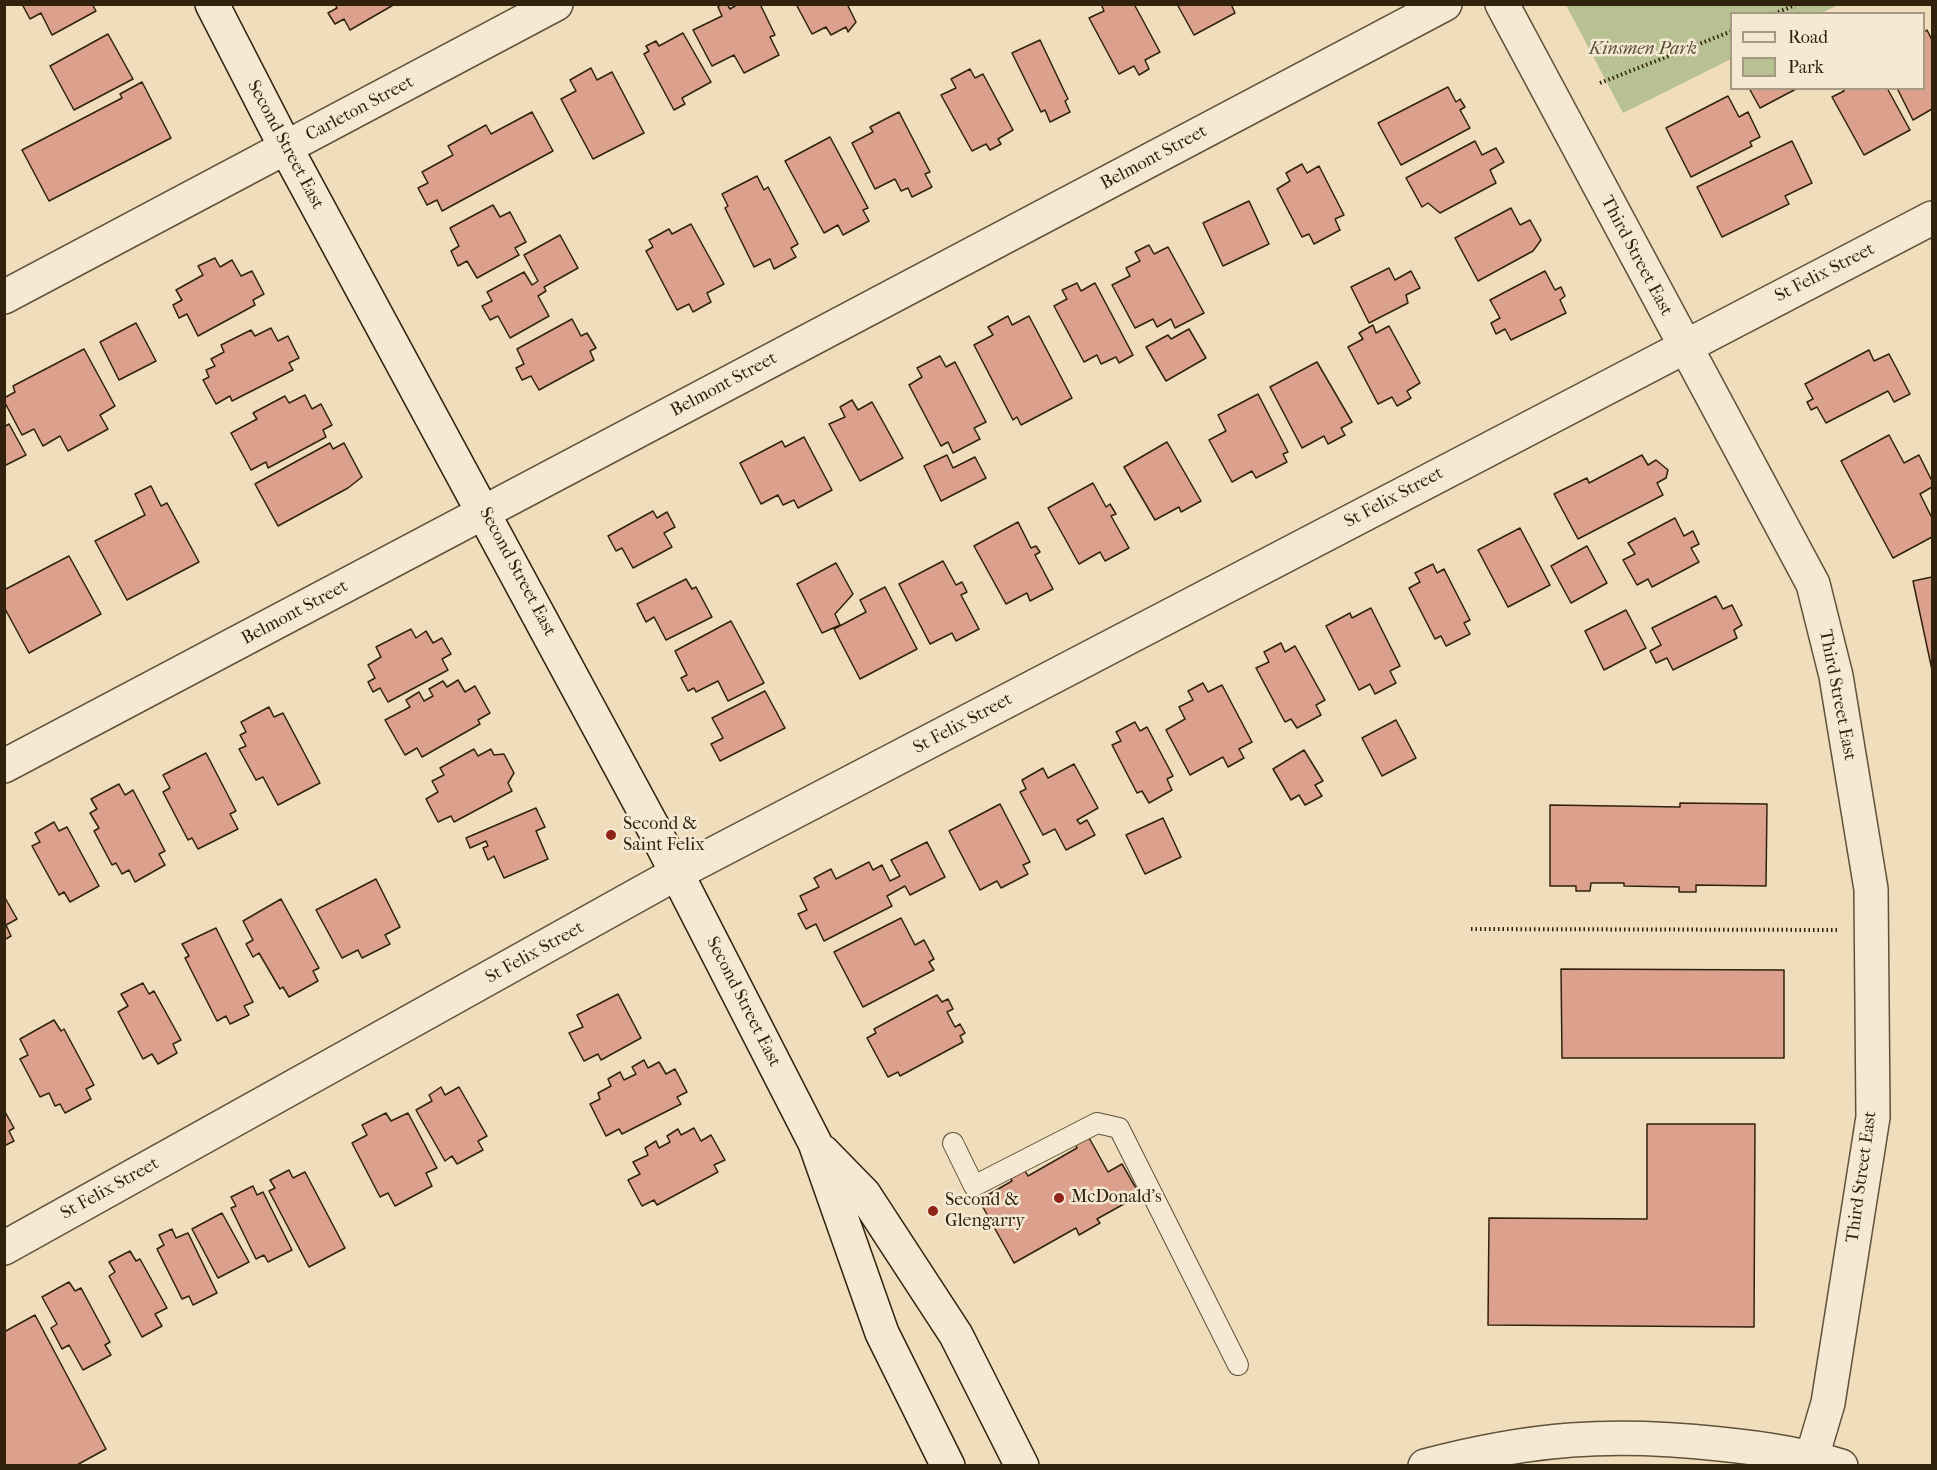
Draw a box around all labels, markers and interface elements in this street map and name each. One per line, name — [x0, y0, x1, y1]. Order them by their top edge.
legend — [1730, 12, 1925, 90]
text: Road — [1788, 27, 1828, 48]
park label: Kinsmen Park — [1589, 39, 1697, 61]
text: Park — [1788, 57, 1824, 78]
street label: Carleton Street — [302, 72, 418, 146]
street label: Second Street East — [242, 77, 328, 213]
street label: Belmont Street — [1097, 121, 1211, 195]
street label: Third Street East — [1595, 192, 1677, 320]
street label: St Felix Street — [1772, 239, 1878, 307]
street label: Belmont Street — [667, 348, 781, 422]
street label: St Felix Street — [1341, 463, 1447, 533]
street label: Second Street East — [474, 504, 560, 640]
street label: Belmont Street — [238, 576, 352, 650]
street label: Third Street East — [1814, 628, 1860, 762]
street label: St Felix Street — [910, 689, 1016, 759]
place label: Second & Saint Felix — [623, 814, 705, 856]
marker: Second & Saint Felix — [604, 828, 618, 842]
street label: St Felix Street — [482, 917, 588, 989]
street label: Second Street East — [701, 933, 785, 1071]
street label: Third Street East — [1842, 1110, 1882, 1244]
street label: St Felix Street — [57, 1153, 163, 1225]
place label: McDonald's — [1071, 1187, 1162, 1209]
place label: Second & Glengarry — [945, 1190, 1025, 1232]
marker: McDonald's — [1052, 1191, 1066, 1205]
marker: Second & Glengarry — [926, 1204, 940, 1218]

